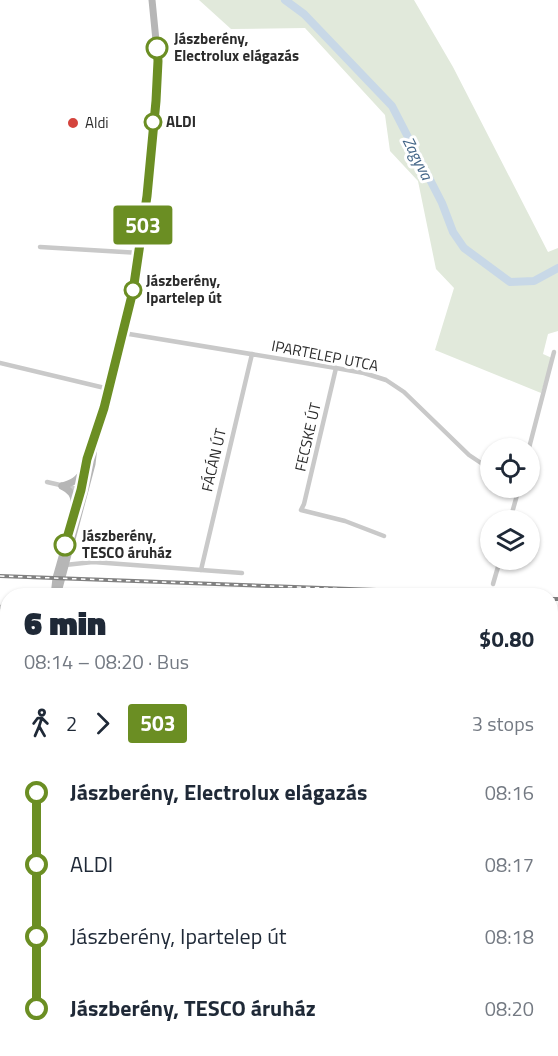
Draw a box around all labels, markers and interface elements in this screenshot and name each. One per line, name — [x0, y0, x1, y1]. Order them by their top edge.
place label: Jászberény, Electrolux elágazás — [174, 27, 299, 67]
marker: Jászberény, Electrolux elágazás — [146, 37, 168, 59]
place label: ALDI — [166, 110, 196, 133]
place label: Aldi — [85, 111, 109, 134]
marker: ALDI — [144, 113, 162, 131]
marker: Aldi — [66, 116, 80, 130]
water label: Zagyva — [397, 132, 439, 185]
line badge: 503 — [108, 206, 178, 244]
text: 503 — [125, 209, 161, 241]
place label: Jászberény, Ipartelep út — [146, 269, 222, 309]
marker: Jászberény, Ipartelep út — [124, 281, 142, 299]
street label: IPARTELEP UTCA — [270, 334, 381, 377]
street label: FECSKE ÚT — [288, 400, 327, 474]
street label: FÁCÁN ÚT — [195, 426, 232, 494]
map controls — [480, 438, 540, 570]
button: locate — [480, 438, 540, 498]
button: layers — [480, 510, 540, 570]
place label: Jászberény, TESCO áruház — [82, 524, 172, 564]
marker: Jászberény, TESCO áruház — [54, 534, 76, 556]
text: 6 min — [24, 598, 106, 648]
text: $0.80 — [479, 622, 534, 656]
text: 08:14 – 08:20 · Bus — [24, 646, 189, 677]
icon: walk — [24, 707, 57, 740]
icon: forward — [86, 707, 119, 740]
text: 503 — [140, 707, 175, 739]
text: 2 — [66, 708, 77, 739]
text: 3 stops — [472, 708, 534, 739]
text: Jászberény, Electrolux elágazás — [70, 775, 367, 809]
text: 08:16 — [485, 777, 534, 808]
text: ALDI — [70, 847, 113, 881]
text: 08:17 — [485, 849, 534, 880]
text: Jászberény, Ipartelep út — [70, 919, 287, 953]
text: 08:18 — [485, 921, 534, 952]
text: Jászberény, TESCO áruház — [70, 991, 316, 1025]
text: 08:20 — [485, 993, 534, 1024]

